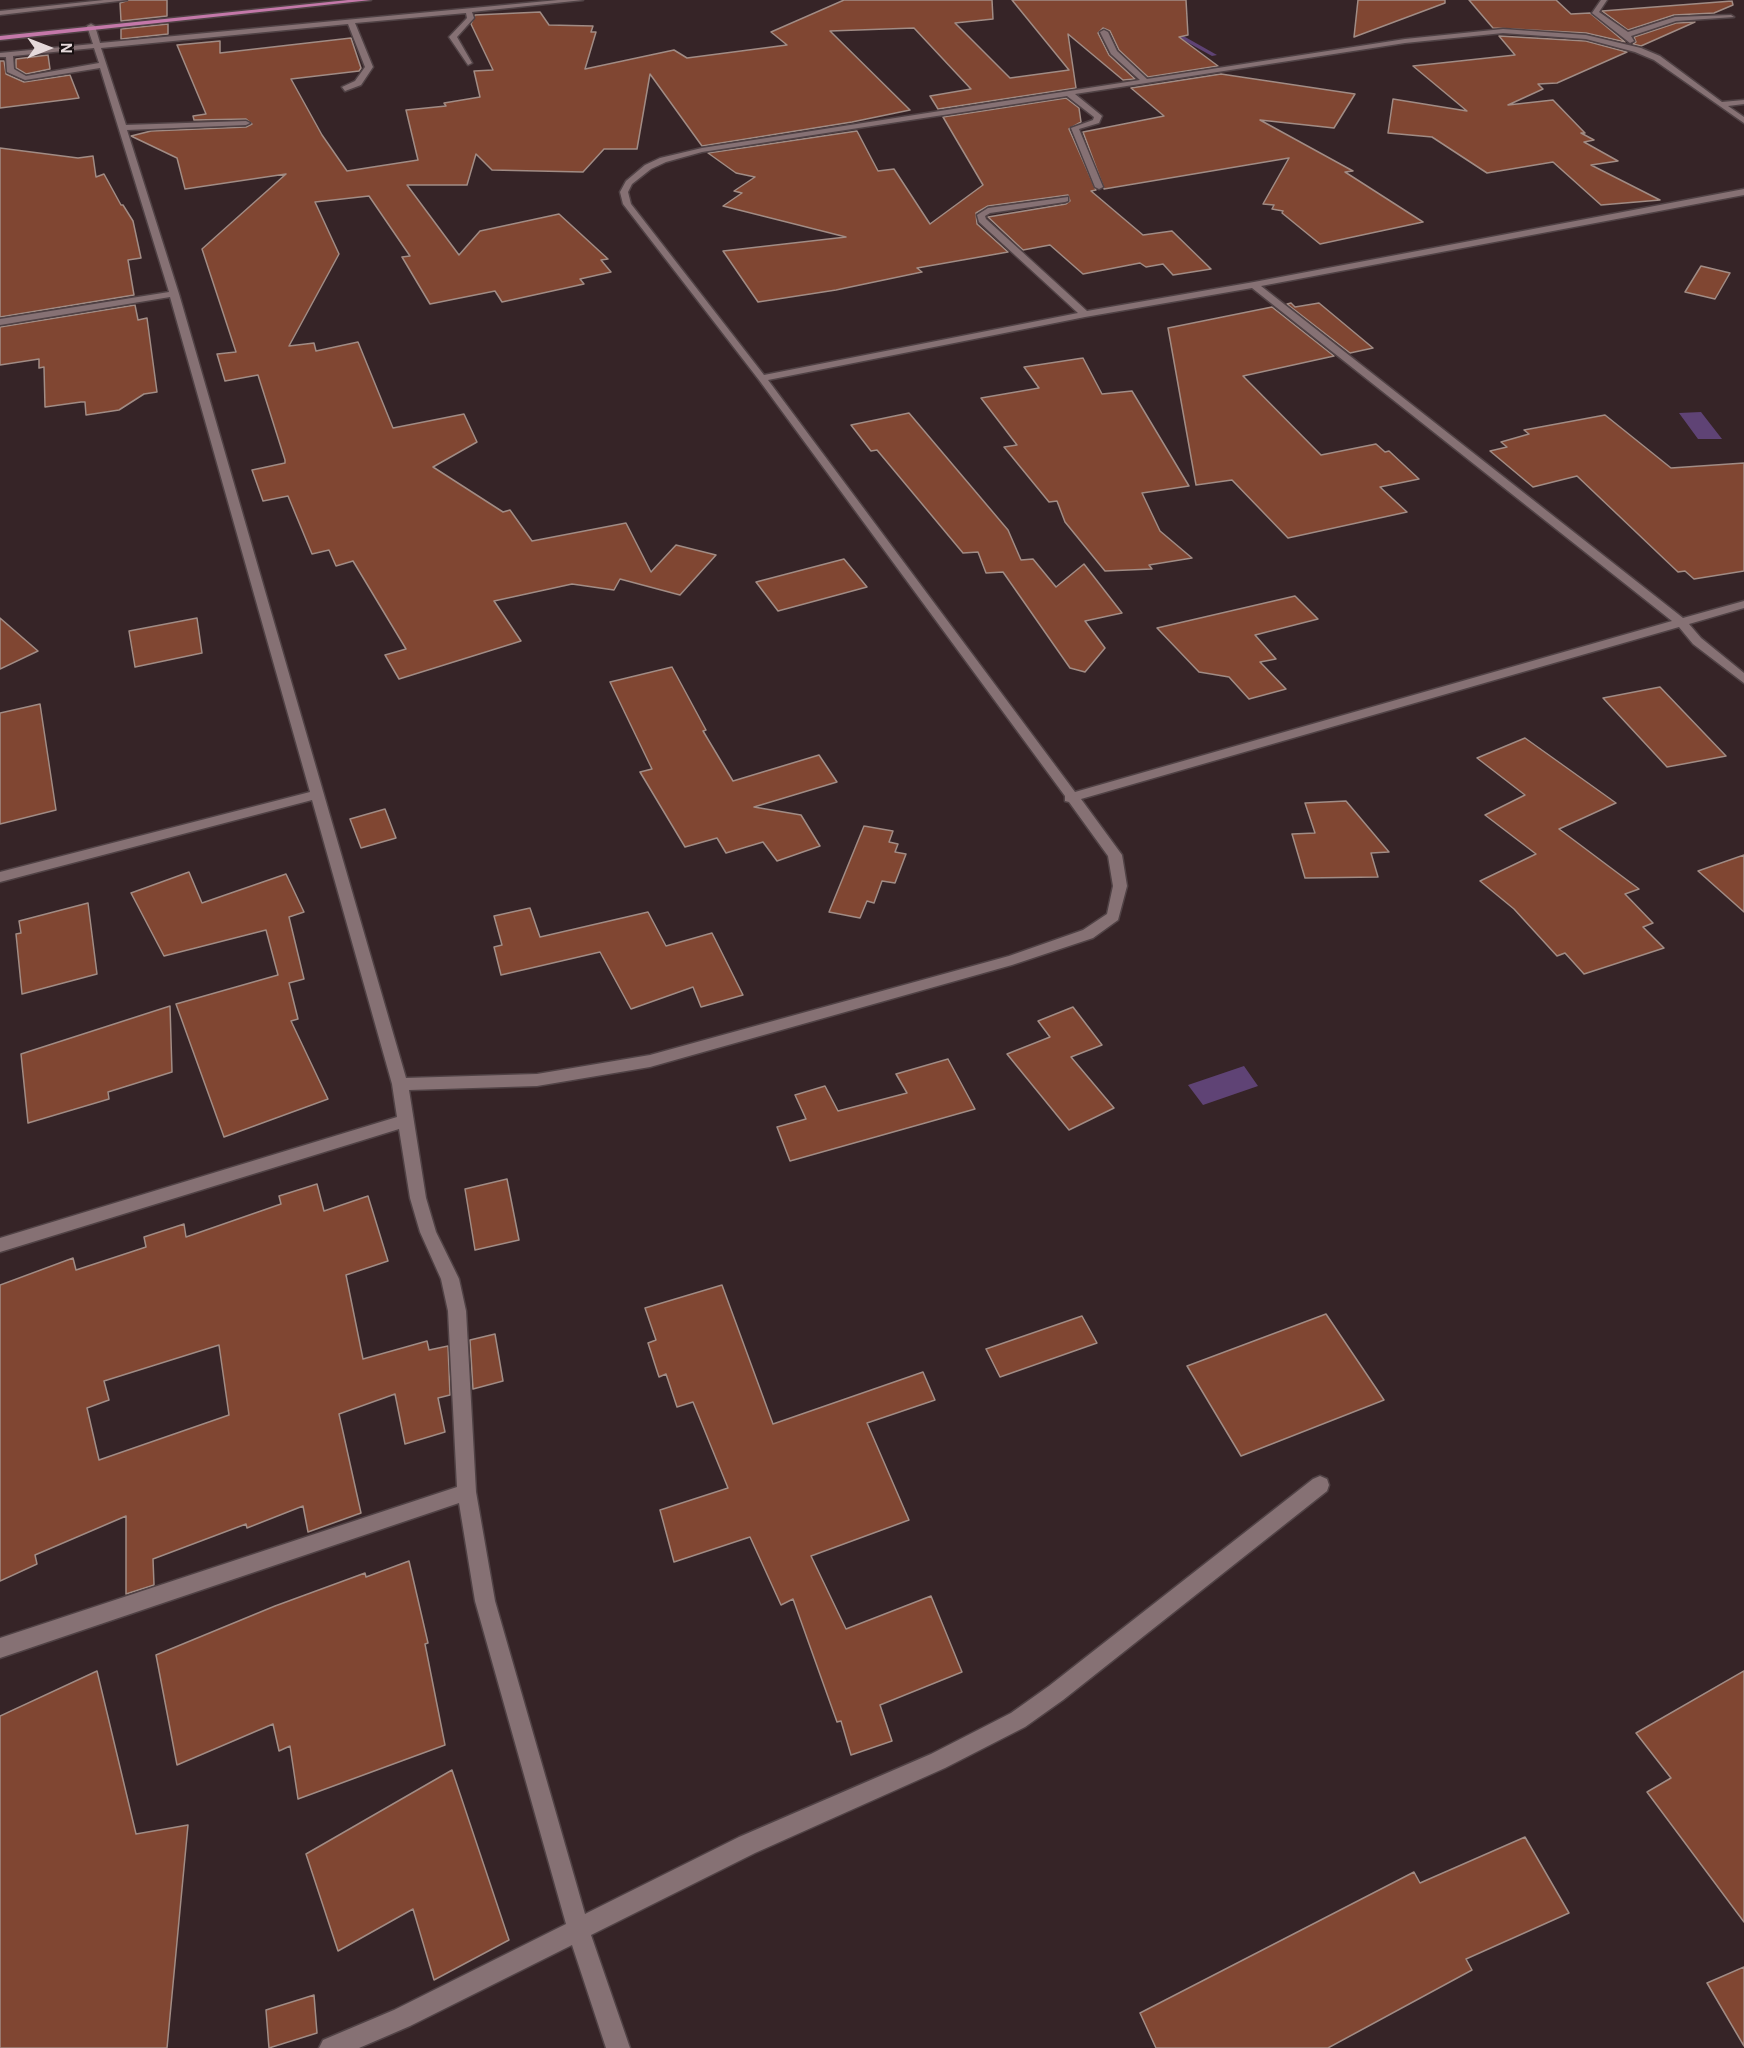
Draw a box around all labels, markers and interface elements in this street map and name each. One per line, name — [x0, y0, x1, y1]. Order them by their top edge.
north arrow — [18, 18, 78, 78]
text: N — [58, 42, 74, 54]

